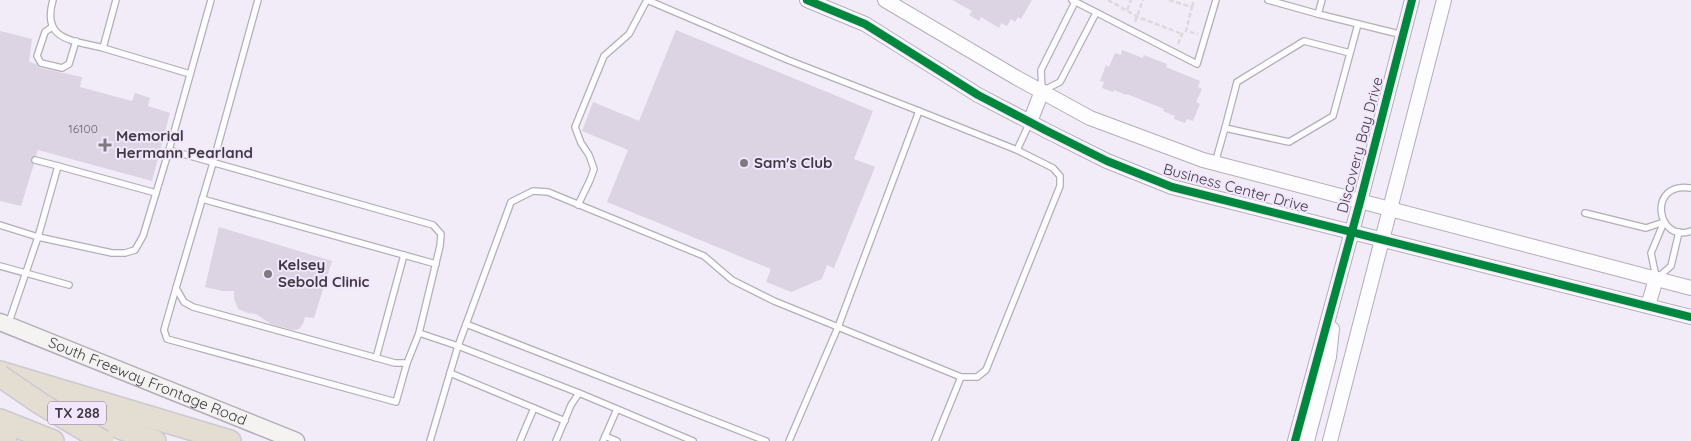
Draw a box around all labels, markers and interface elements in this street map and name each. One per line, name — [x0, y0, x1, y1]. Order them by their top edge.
street label: Discovery Bay Drive — [1332, 75, 1387, 215]
house number: 16100 — [68, 121, 98, 136]
place label: Memorial Hermann Pearland — [116, 126, 253, 162]
marker: Memorial Hermann Pearland — [98, 138, 112, 152]
place label: Sam's Club — [754, 153, 832, 172]
marker: Sam's Club — [738, 157, 750, 169]
street label: Business Center Drive — [1161, 159, 1311, 216]
place label: Kelsey Sebold Clinic — [278, 255, 370, 291]
marker: Kelsey Sebold Clinic — [262, 268, 274, 280]
street label: South Freeway Frontage Road — [46, 332, 250, 429]
road number: TX 288 — [48, 402, 106, 424]

